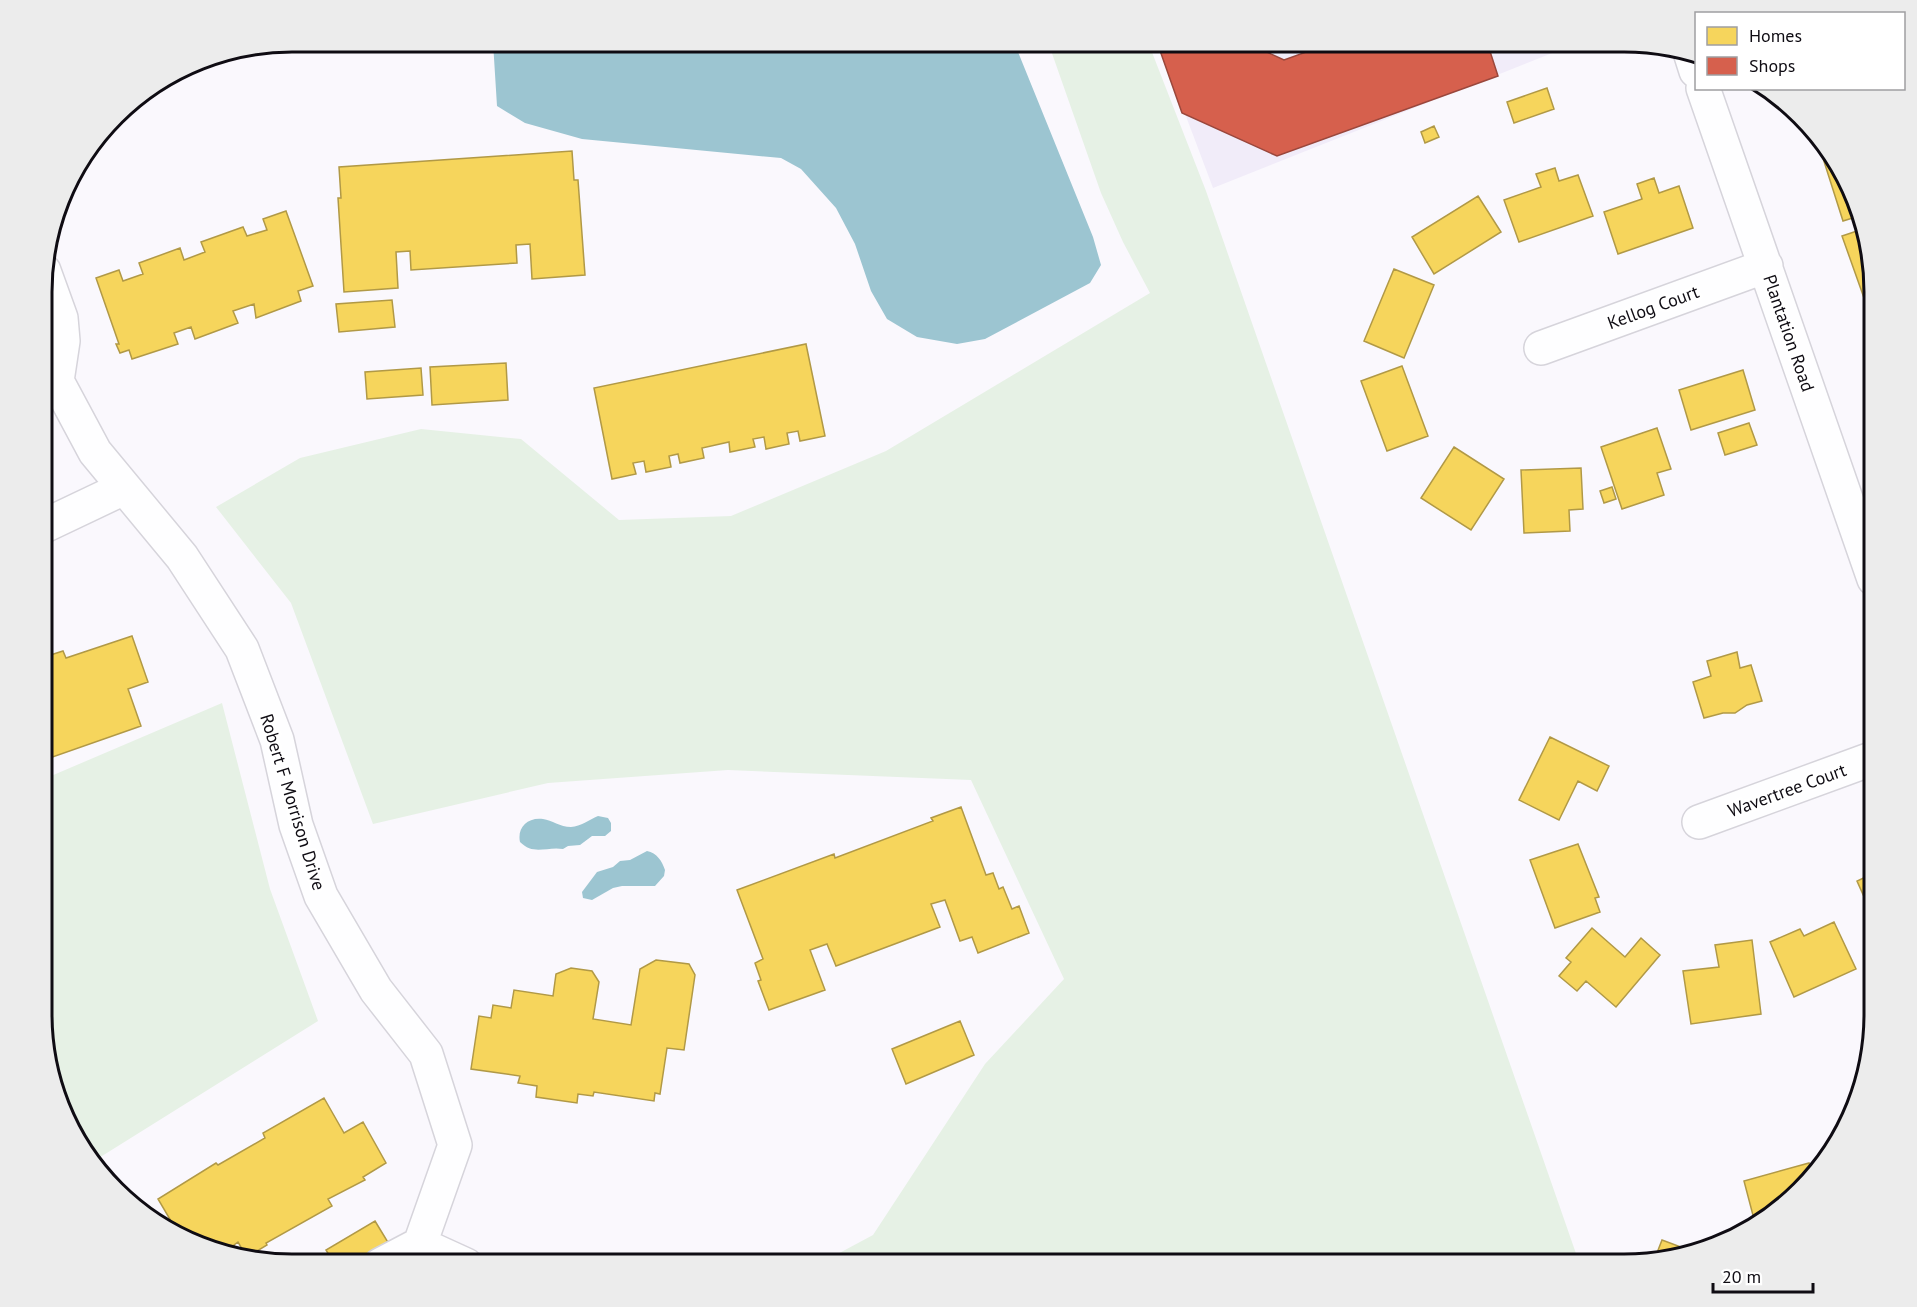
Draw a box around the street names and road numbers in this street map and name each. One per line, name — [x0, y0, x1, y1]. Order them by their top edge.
street label: Plantation Road — [1758, 271, 1820, 395]
street label: Kellog Court — [1604, 280, 1702, 334]
street label: Robert F Morrison Drive — [255, 711, 331, 893]
street label: Wavertree Court — [1725, 758, 1849, 822]

